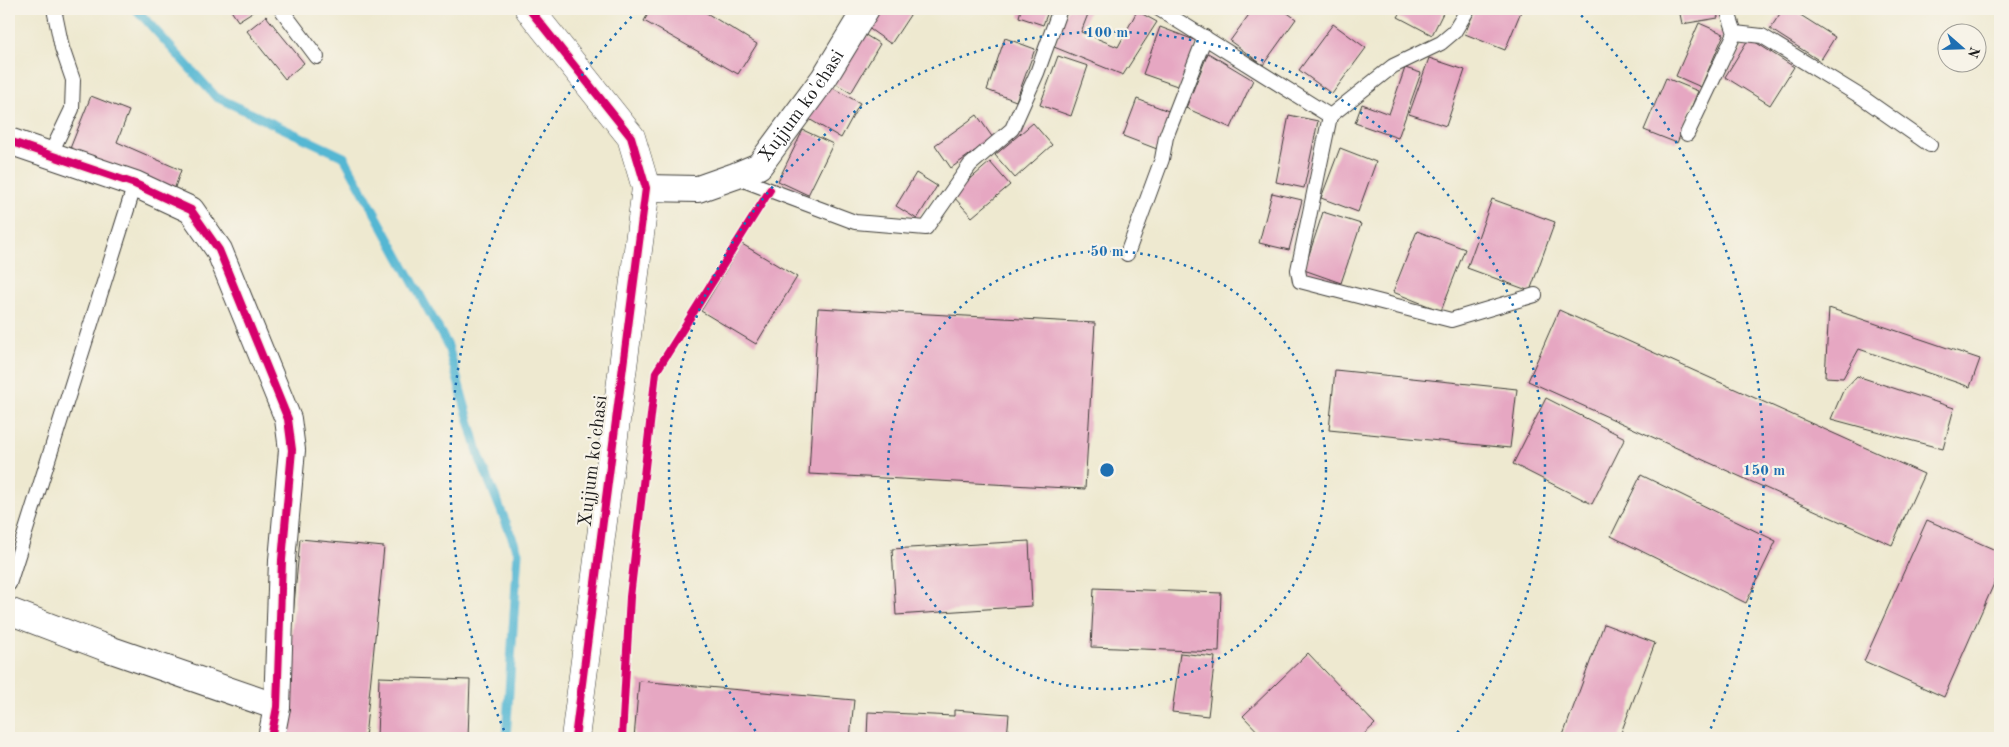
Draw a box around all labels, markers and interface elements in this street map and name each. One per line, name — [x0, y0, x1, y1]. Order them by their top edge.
north arrow — [1936, 22, 1986, 72]
text: 100 m — [1086, 26, 1128, 41]
text: N — [1965, 45, 1982, 60]
street label: Xujjum ko'chasi — [756, 47, 848, 166]
text: 50 m — [1090, 245, 1124, 260]
street label: Xujjum ko'chasi — [577, 394, 611, 528]
centre of rings — [1098, 461, 1116, 479]
text: 150 m — [1743, 464, 1785, 479]

